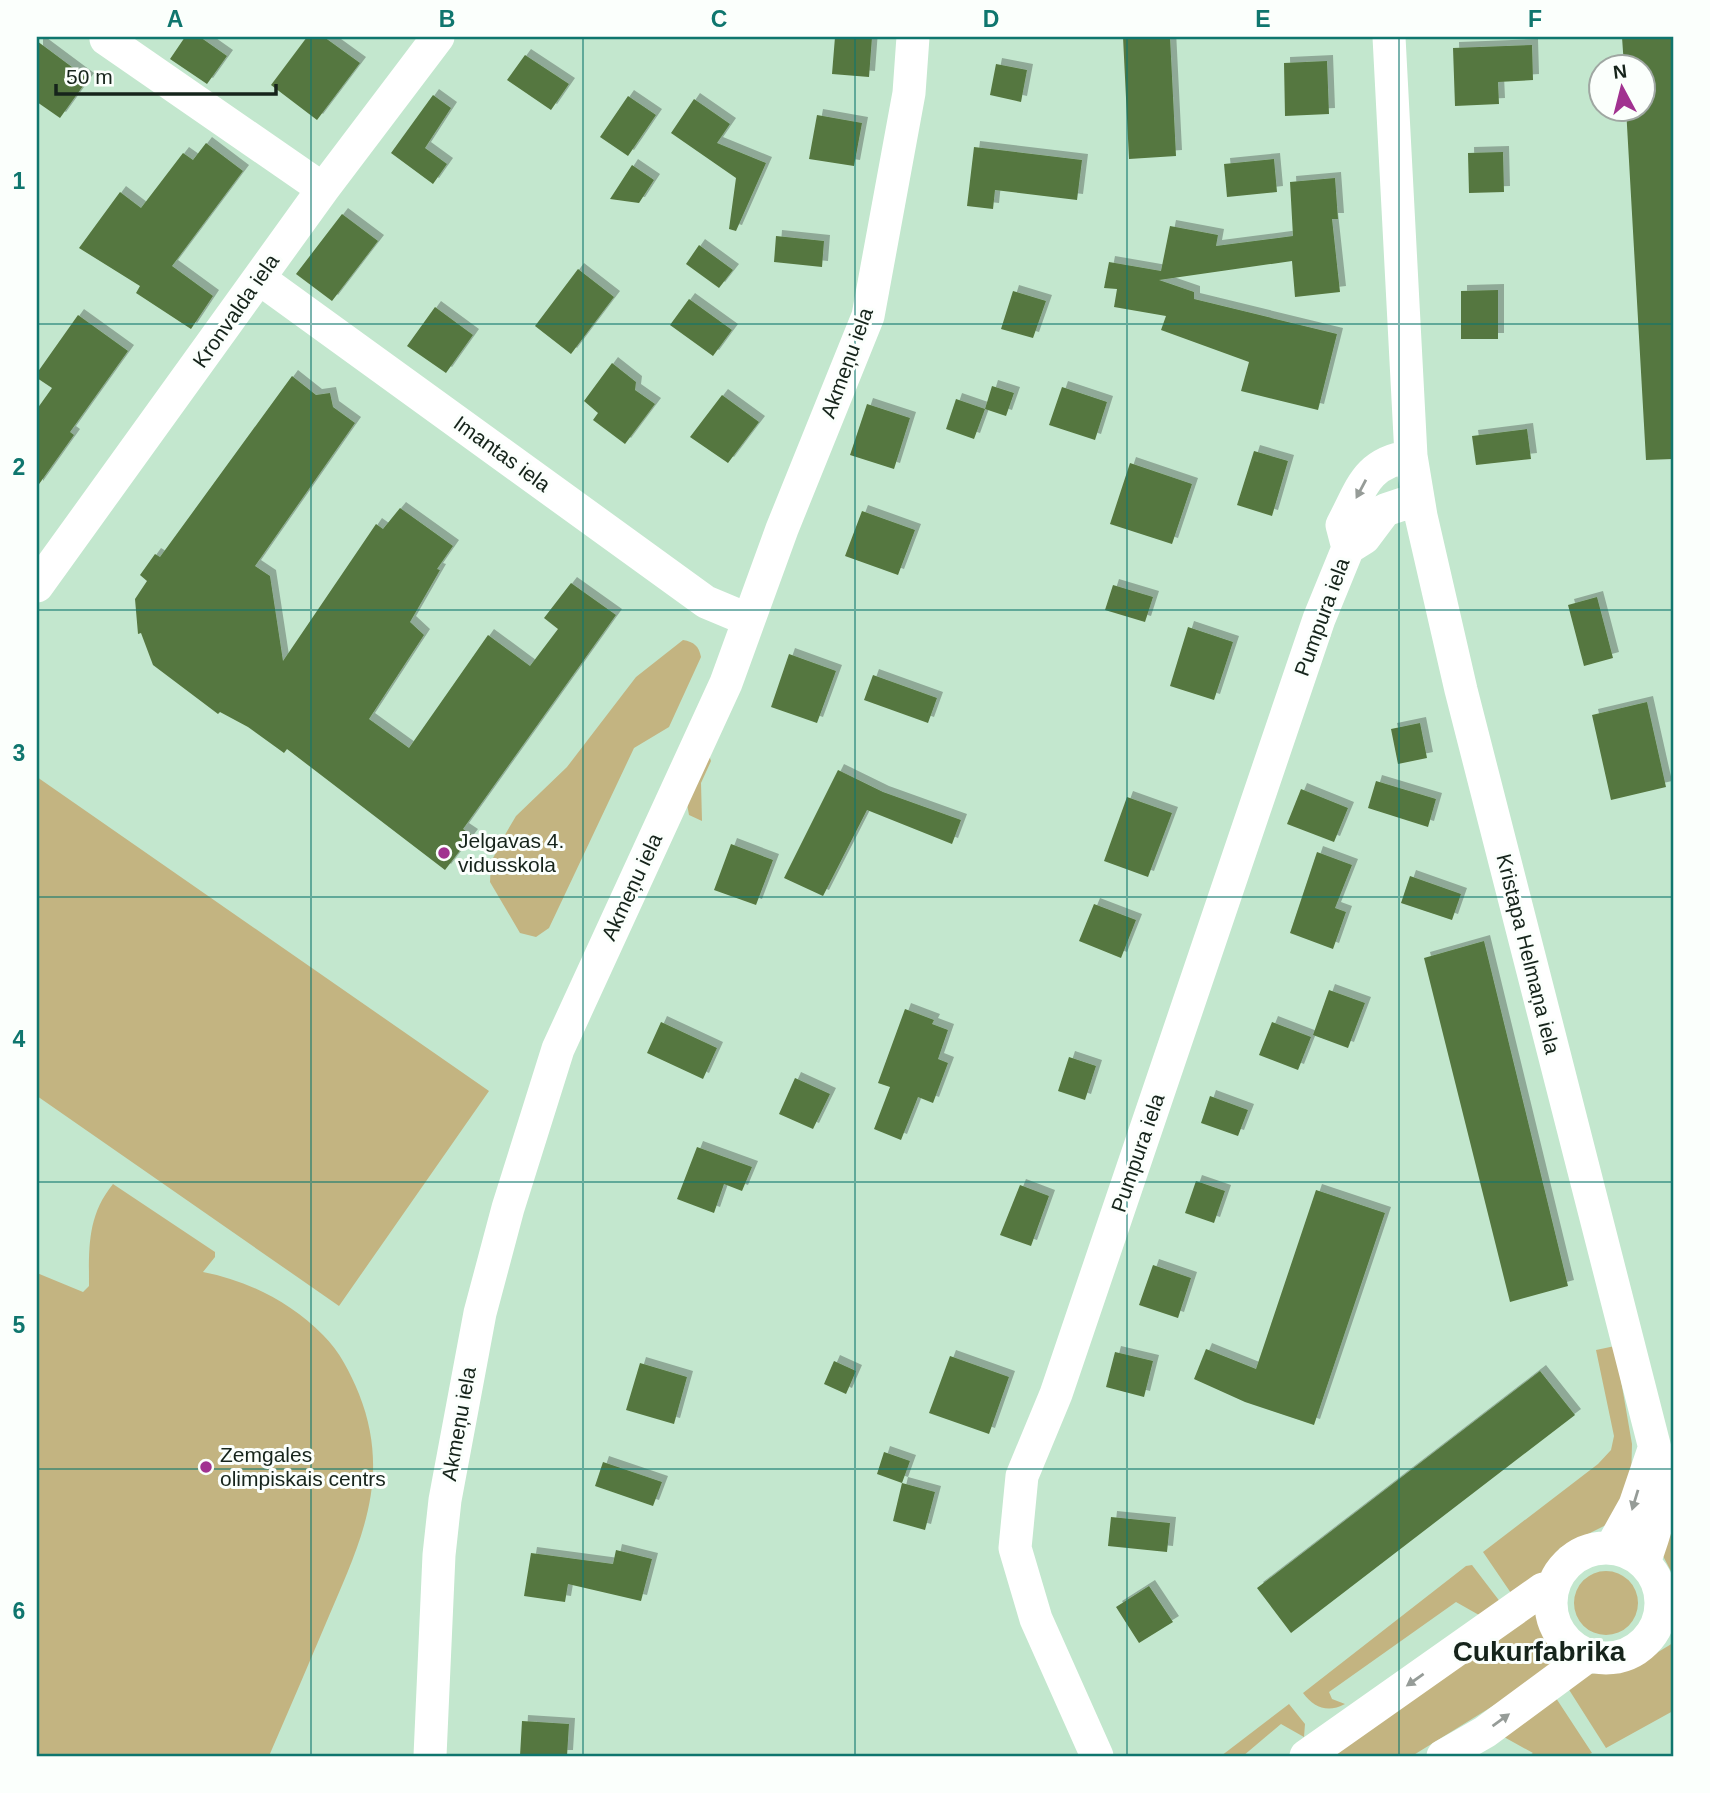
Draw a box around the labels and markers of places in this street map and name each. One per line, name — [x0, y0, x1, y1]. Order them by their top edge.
place label: Jelgavas 4. vidusskola — [458, 829, 564, 876]
marker: Jelgavas 4. vidusskola — [436, 845, 452, 861]
place label: Zemgales olimpiskais centrs — [220, 1443, 386, 1490]
marker: Zemgales olimpiskais centrs — [198, 1459, 214, 1475]

